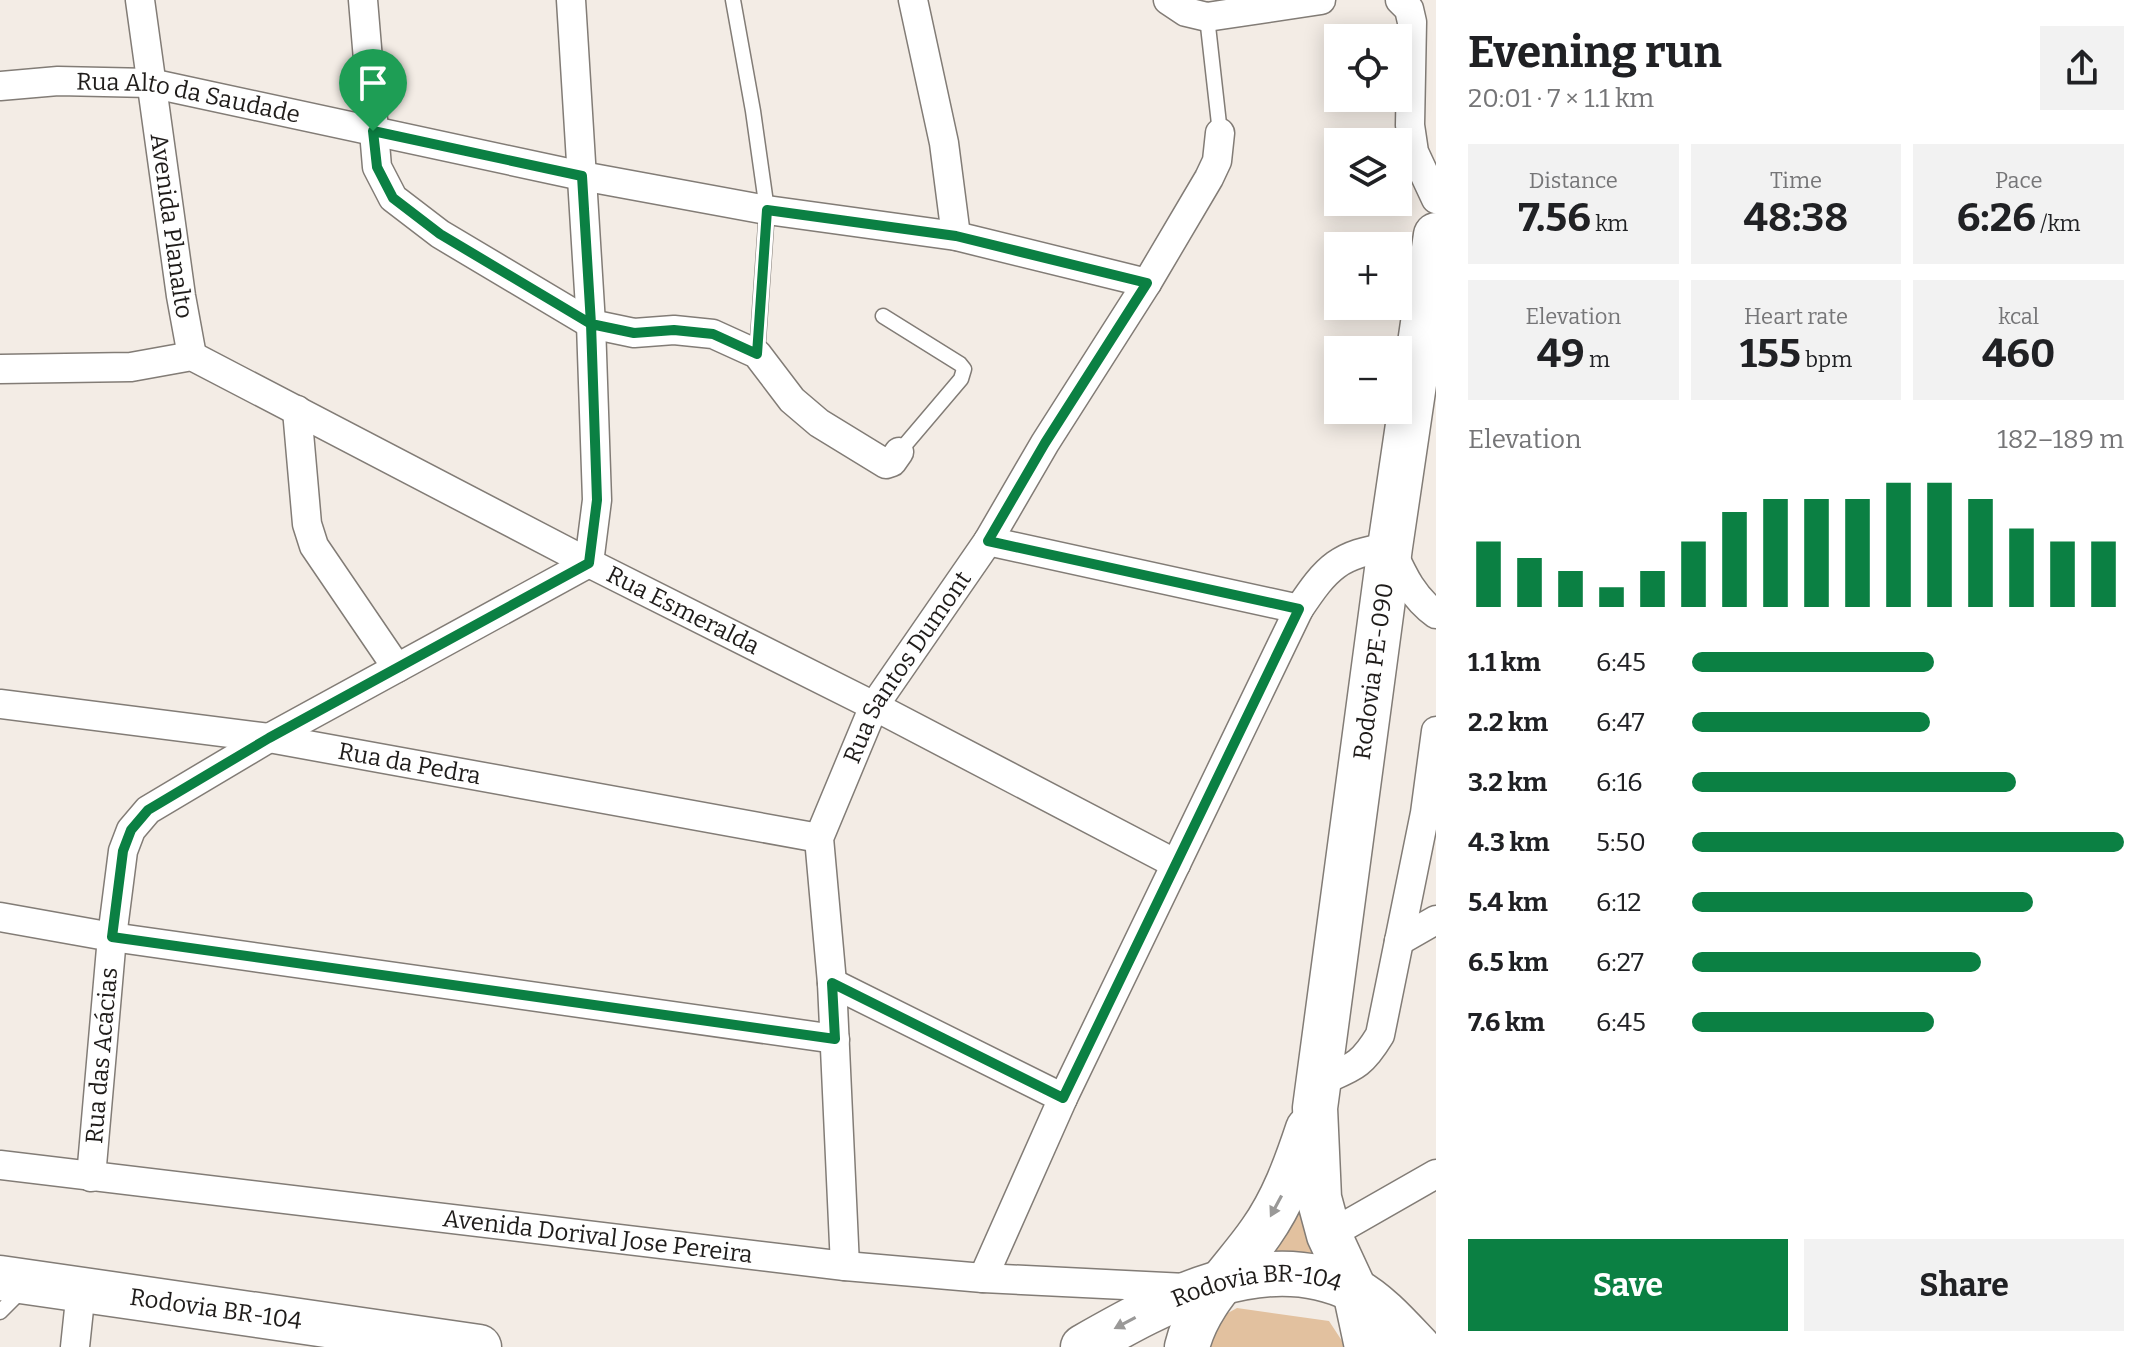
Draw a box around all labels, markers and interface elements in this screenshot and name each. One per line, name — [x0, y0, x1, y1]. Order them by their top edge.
map controls — [1324, 24, 1412, 424]
button: locate — [1324, 24, 1412, 112]
text: Evening run — [1468, 26, 1722, 79]
button: share — [2040, 26, 2124, 110]
pin — [339, 49, 407, 131]
icon: arrive — [351, 61, 395, 105]
street label: Rua Alto da Saudade — [76, 67, 303, 129]
text: 20:01 · 7 × 1.1 km — [1468, 83, 1654, 114]
button: layers — [1324, 128, 1412, 216]
street label: Avenida Planalto — [145, 132, 199, 321]
text: Distance — [1529, 167, 1618, 194]
text: Time — [1770, 167, 1822, 194]
text: Pace — [1995, 167, 2042, 194]
text: 7.56 — [1518, 194, 1591, 242]
text: 48:38 — [1744, 194, 1848, 242]
text: 6:26 — [1957, 194, 2036, 242]
text: km — [1591, 210, 1628, 237]
text: /km — [2036, 210, 2081, 237]
button: + — [1324, 232, 1412, 320]
text: Elevation — [1525, 303, 1621, 330]
text: Heart rate — [1744, 303, 1848, 330]
text: kcal — [1998, 303, 2039, 330]
text: 49 — [1537, 330, 1585, 378]
text: 155 — [1740, 330, 1801, 378]
text: 460 — [1982, 330, 2055, 378]
button: − — [1324, 336, 1412, 424]
text: m — [1585, 346, 1610, 373]
text: bpm — [1801, 346, 1852, 373]
text: Elevation — [1468, 424, 1581, 455]
text: 182–189 m — [1997, 424, 2124, 455]
street label: Rua Esmeralda — [602, 560, 764, 660]
street label: Rua Santos Dumont — [838, 565, 977, 767]
street label: Rodovia PE-090 — [1348, 581, 1399, 762]
text: 1.1 km — [1468, 647, 1541, 678]
text: 6:45 — [1596, 647, 1646, 678]
text: 2.2 km — [1468, 707, 1548, 738]
text: 6:47 — [1596, 707, 1645, 738]
street label: Rua da Pedra — [336, 737, 483, 790]
text: 3.2 km — [1468, 767, 1547, 798]
text: 6:16 — [1596, 767, 1643, 798]
text: 4.3 km — [1468, 827, 1549, 858]
text: 5:50 — [1596, 827, 1646, 858]
text: 5.4 km — [1468, 887, 1548, 918]
text: 6:12 — [1596, 887, 1641, 918]
text: 6.5 km — [1468, 947, 1548, 978]
text: 6:27 — [1596, 947, 1644, 978]
street label: Rua das Acácias — [80, 966, 123, 1145]
text: 7.6 km — [1468, 1007, 1545, 1038]
text: 6:45 — [1596, 1007, 1646, 1038]
one-way arrow — [1269, 1195, 1282, 1218]
street label: Avenida Dorival Jose Pereira — [441, 1204, 754, 1269]
button: Save — [1468, 1239, 1788, 1331]
button: Share — [1804, 1239, 2124, 1331]
street label: Rodovia BR-104 — [1167, 1259, 1346, 1313]
street label: Rodovia BR-104 — [128, 1283, 304, 1335]
one-way arrow — [1114, 1317, 1137, 1330]

